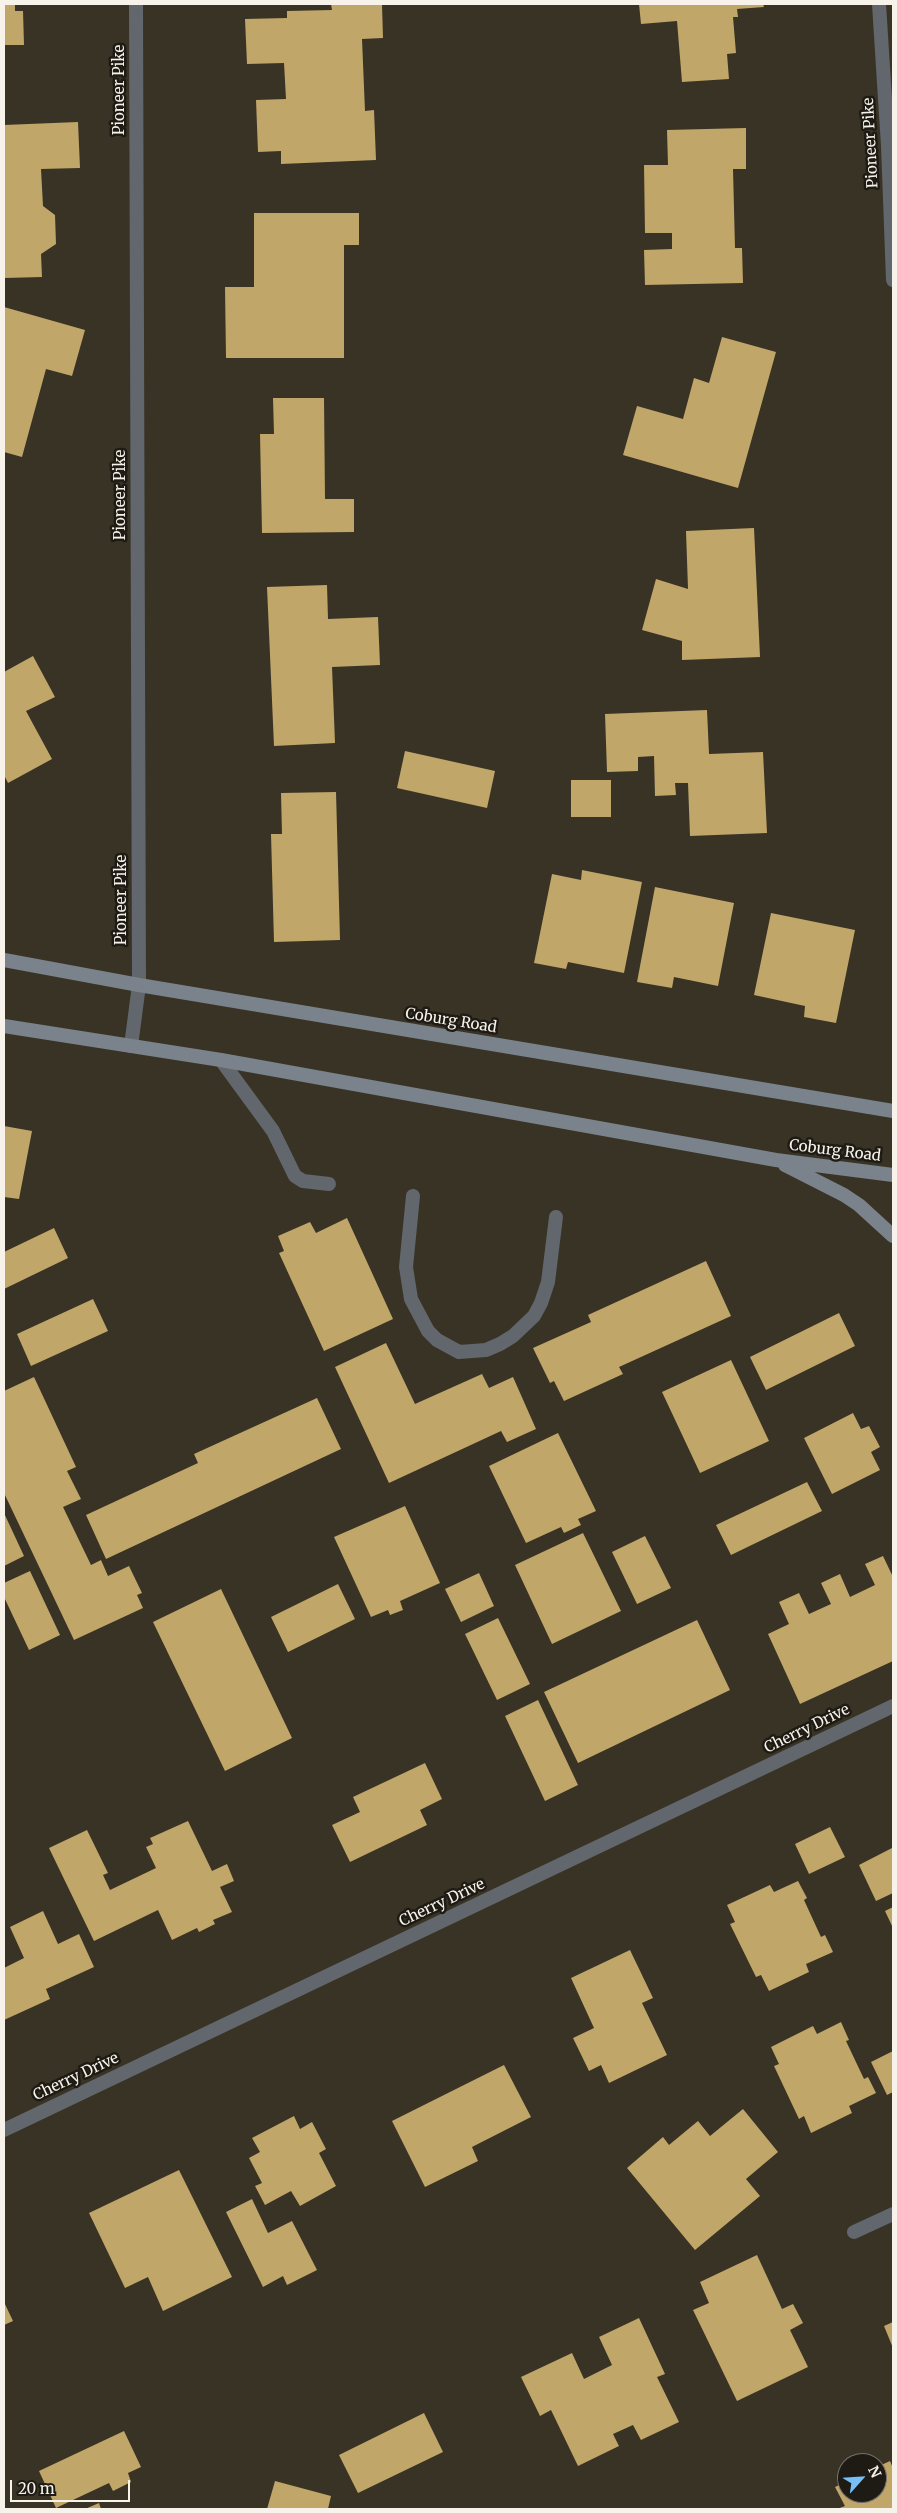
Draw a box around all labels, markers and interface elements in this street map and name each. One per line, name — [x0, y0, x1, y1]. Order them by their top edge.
street label: Pioneer Pike — [111, 45, 129, 135]
street label: Pioneer Pike — [860, 97, 882, 189]
street label: Pioneer Pike — [112, 450, 130, 540]
street label: Pioneer Pike — [113, 855, 131, 945]
street label: Coburg Road — [404, 1005, 498, 1037]
street label: Coburg Road — [788, 1136, 882, 1166]
street label: Cherry Drive — [761, 1701, 853, 1757]
street label: Cherry Drive — [396, 1875, 488, 1931]
street label: Cherry Drive — [30, 2049, 122, 2105]
north arrow — [837, 2453, 887, 2503]
text: N — [864, 2463, 885, 2481]
scale bar — [12, 2470, 132, 2502]
text: 20 m — [18, 2479, 55, 2498]

